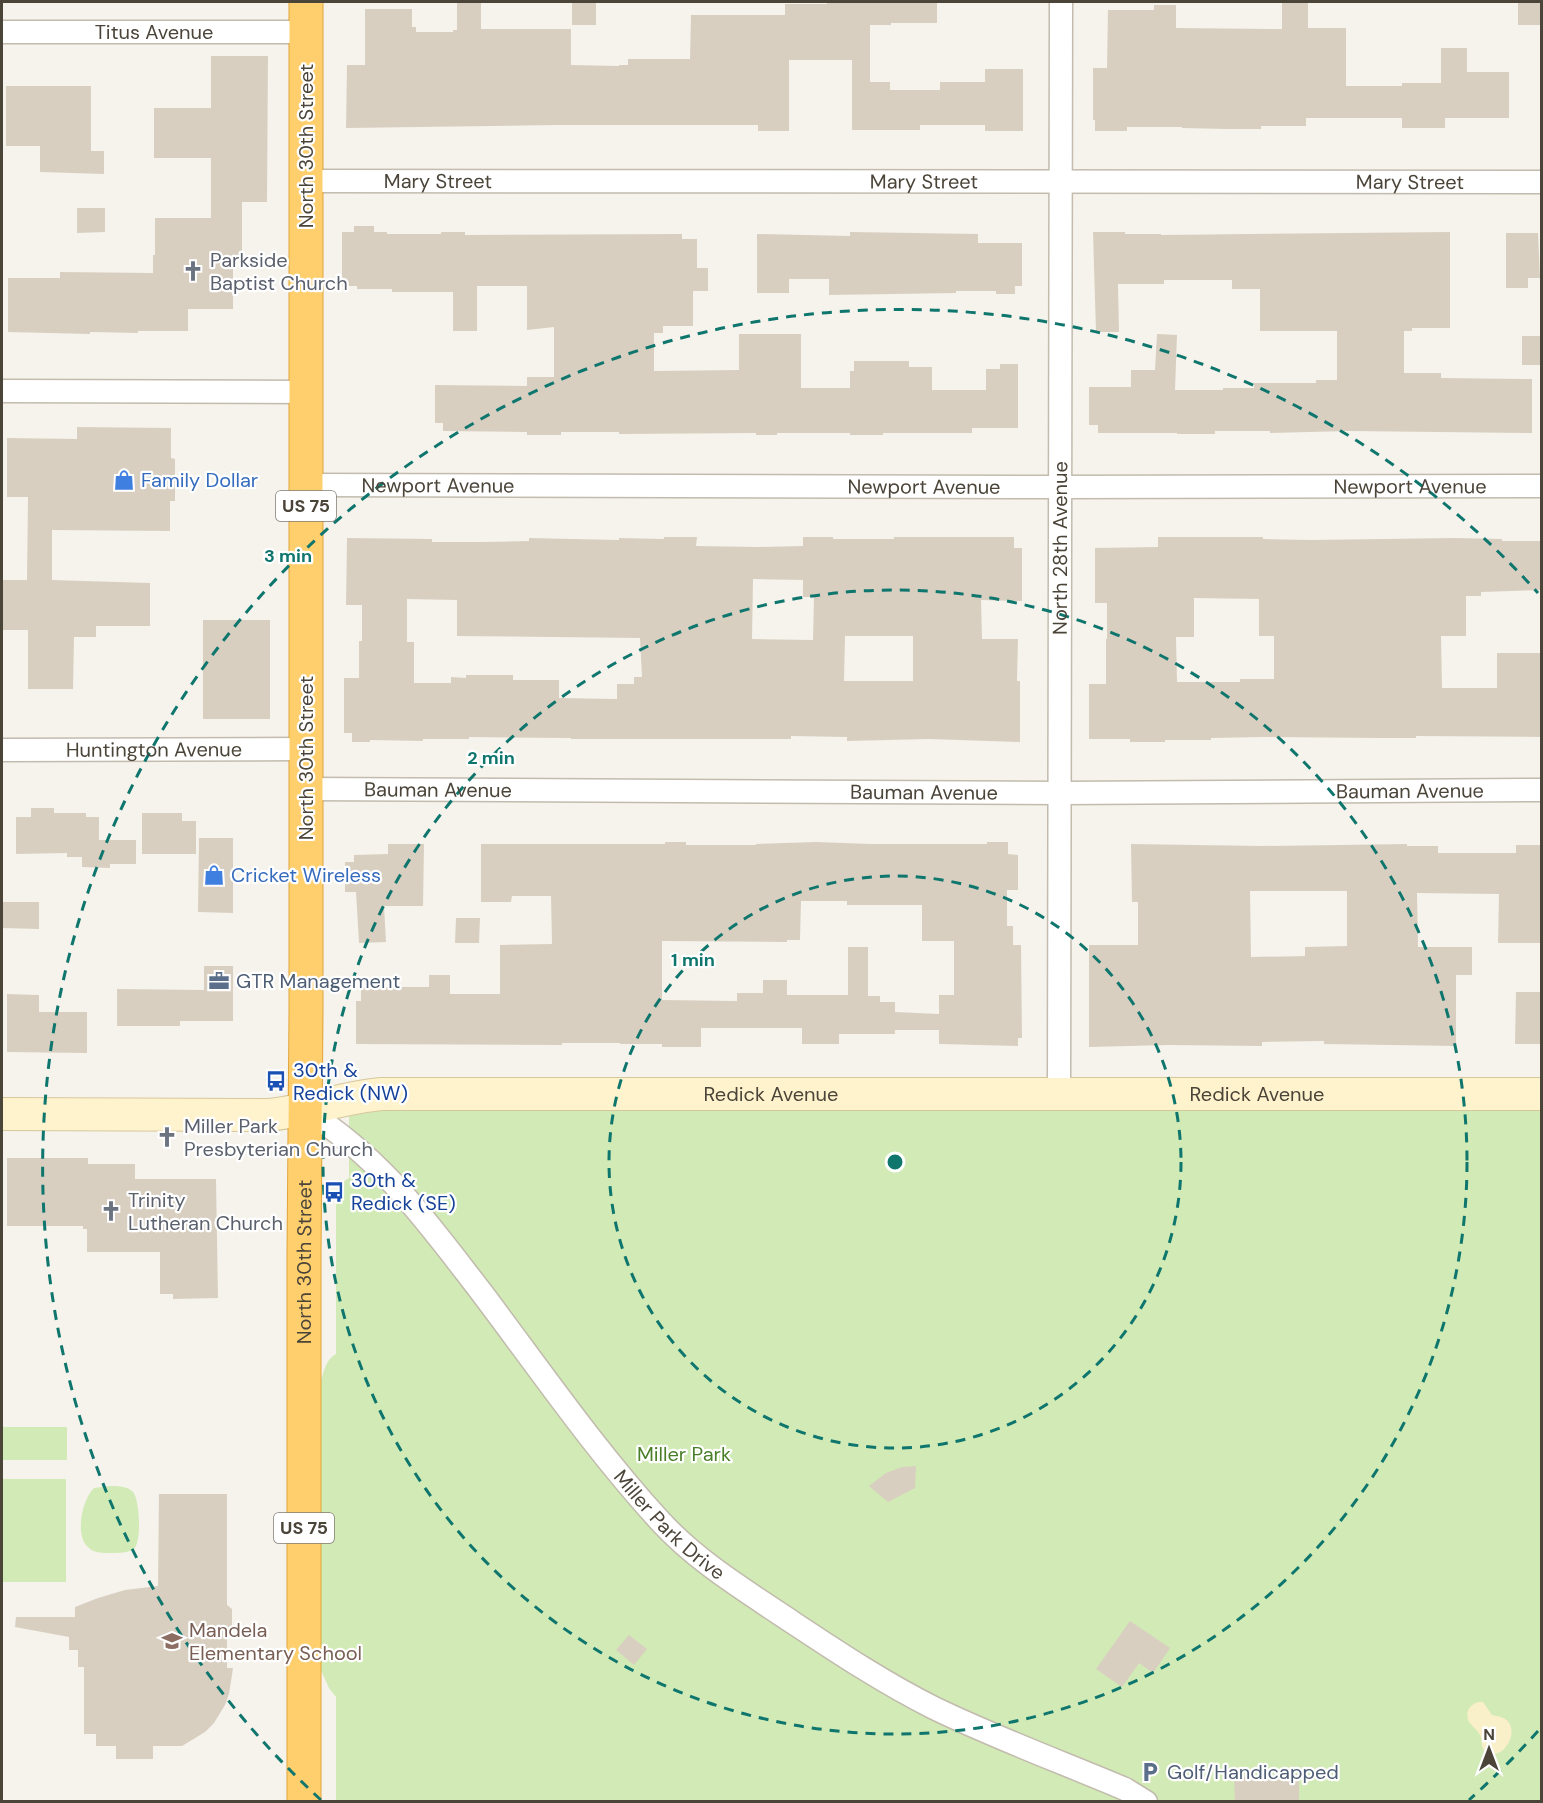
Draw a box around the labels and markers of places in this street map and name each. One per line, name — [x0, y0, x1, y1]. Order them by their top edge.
place label: Parkside Baptist Church — [210, 247, 348, 296]
church icon: Parkside Baptist Church — [181, 259, 205, 283]
place label: Family Dollar — [141, 467, 258, 493]
shop icon: Family Dollar — [112, 468, 136, 492]
place label: Cricket Wireless — [231, 862, 381, 888]
shop icon: Cricket Wireless — [202, 863, 226, 887]
place label: GTR Management — [236, 968, 400, 994]
office icon: GTR Management — [207, 969, 231, 993]
place label: 30th & Redick (NW) — [293, 1057, 408, 1106]
bus stop icon: 30th & Redick (NW) — [264, 1069, 288, 1093]
place label: Miller Park Presbyterian Church — [184, 1113, 373, 1162]
church icon: Miller Park Presbyterian Church — [155, 1125, 179, 1149]
centre of rings — [885, 1152, 905, 1172]
place label: 30th & Redick (SE) — [351, 1167, 456, 1216]
bus stop icon: 30th & Redick (SE) — [322, 1180, 346, 1204]
place label: Trinity Lutheran Church — [128, 1187, 283, 1236]
church icon: Trinity Lutheran Church — [99, 1199, 123, 1223]
place label: Mandela Elementary School — [189, 1617, 362, 1666]
school or university icon: Mandela Elementary School — [160, 1629, 184, 1653]
place label: Golf/Handicapped — [1167, 1759, 1339, 1785]
parking icon: Golf/Handicapped — [1138, 1760, 1162, 1784]

